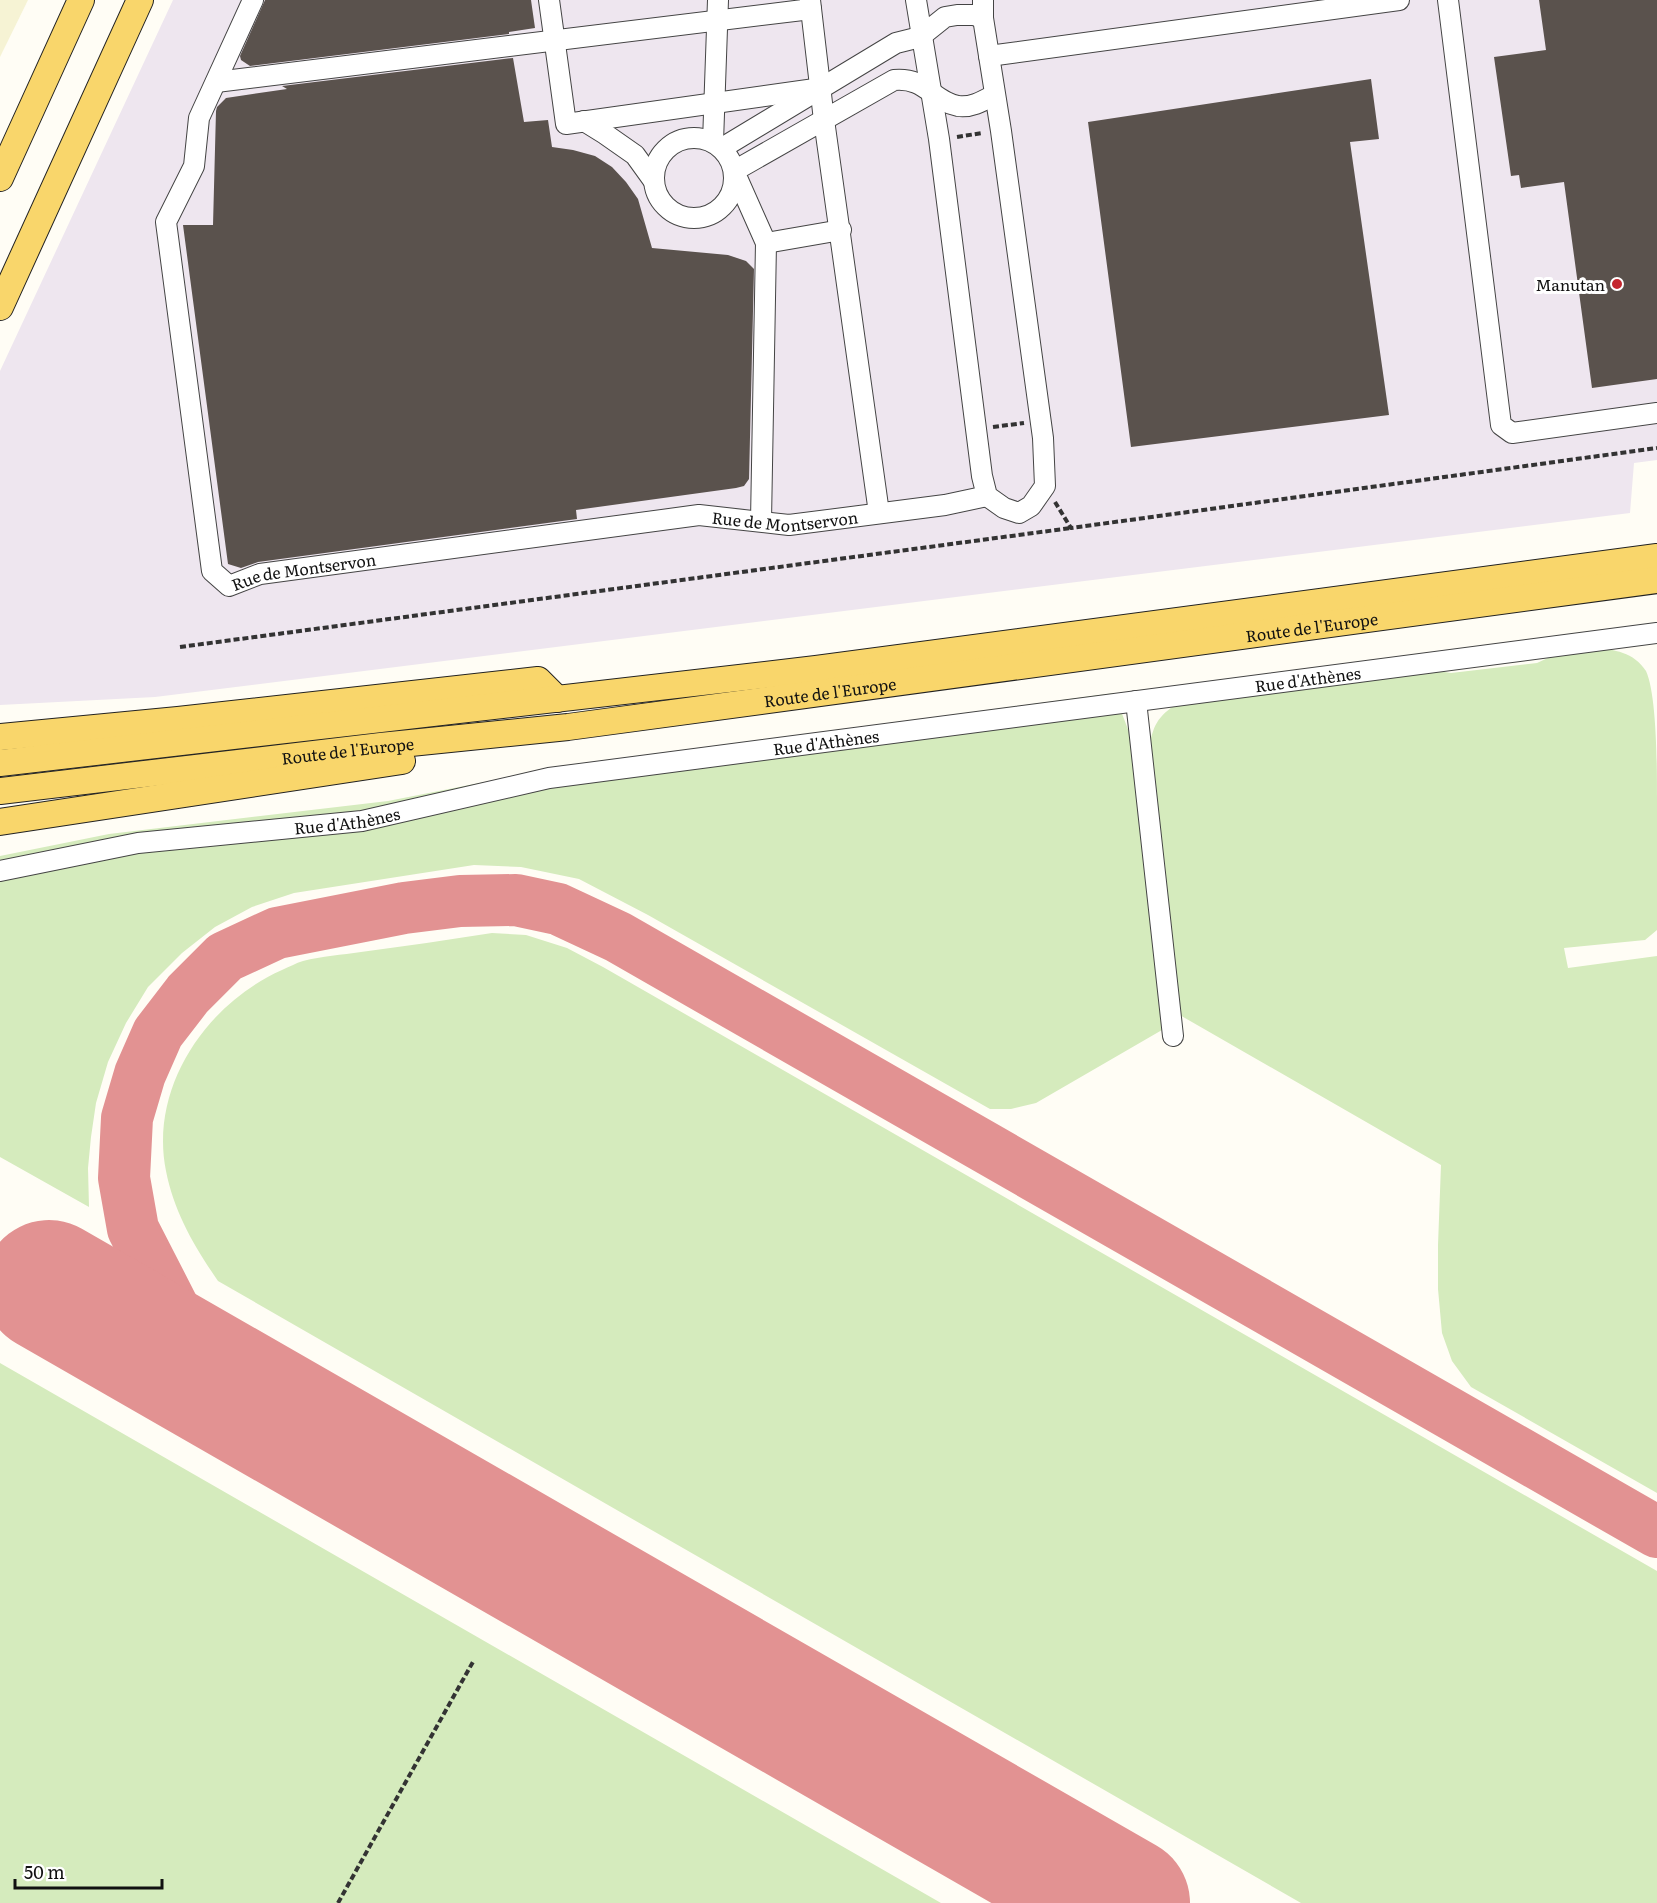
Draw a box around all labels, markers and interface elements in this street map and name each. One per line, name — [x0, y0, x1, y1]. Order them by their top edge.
place label: Manutan — [1536, 272, 1605, 296]
marker: Manutan — [1610, 277, 1624, 291]
street label: Rue de Montservon — [711, 504, 860, 537]
street label: Rue de Montservon — [228, 546, 378, 596]
street label: Route de l'Europe — [1244, 606, 1379, 647]
street label: Rue d'Athènes — [1253, 660, 1362, 698]
street label: Route de l'Europe — [762, 671, 898, 712]
street label: Rue d'Athènes — [771, 723, 880, 761]
street label: Route de l'Europe — [280, 731, 415, 770]
street label: Rue d'Athènes — [293, 801, 402, 840]
scale bar — [15, 1852, 162, 1890]
text: 50 m — [24, 1858, 65, 1885]

